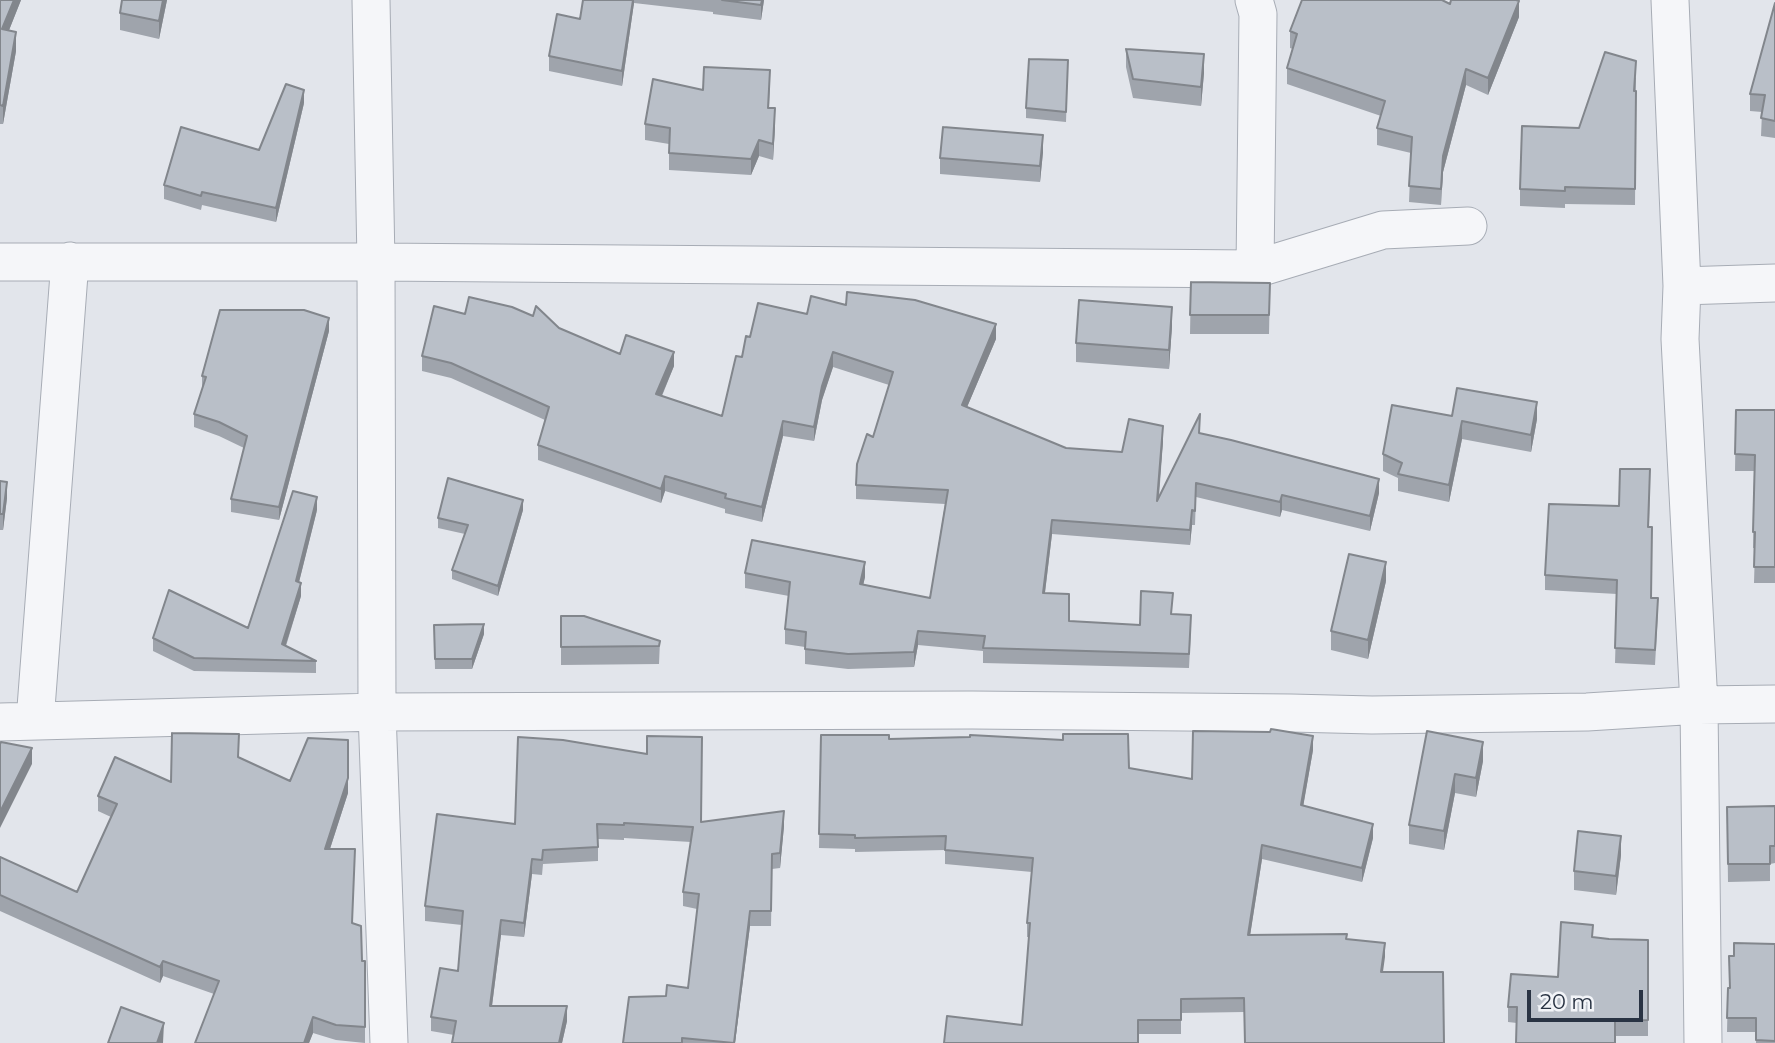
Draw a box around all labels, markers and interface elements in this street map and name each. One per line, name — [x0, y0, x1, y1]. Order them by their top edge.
scale bar — [1530, 976, 1646, 1020]
text: 20 m — [1540, 989, 1594, 1014]

